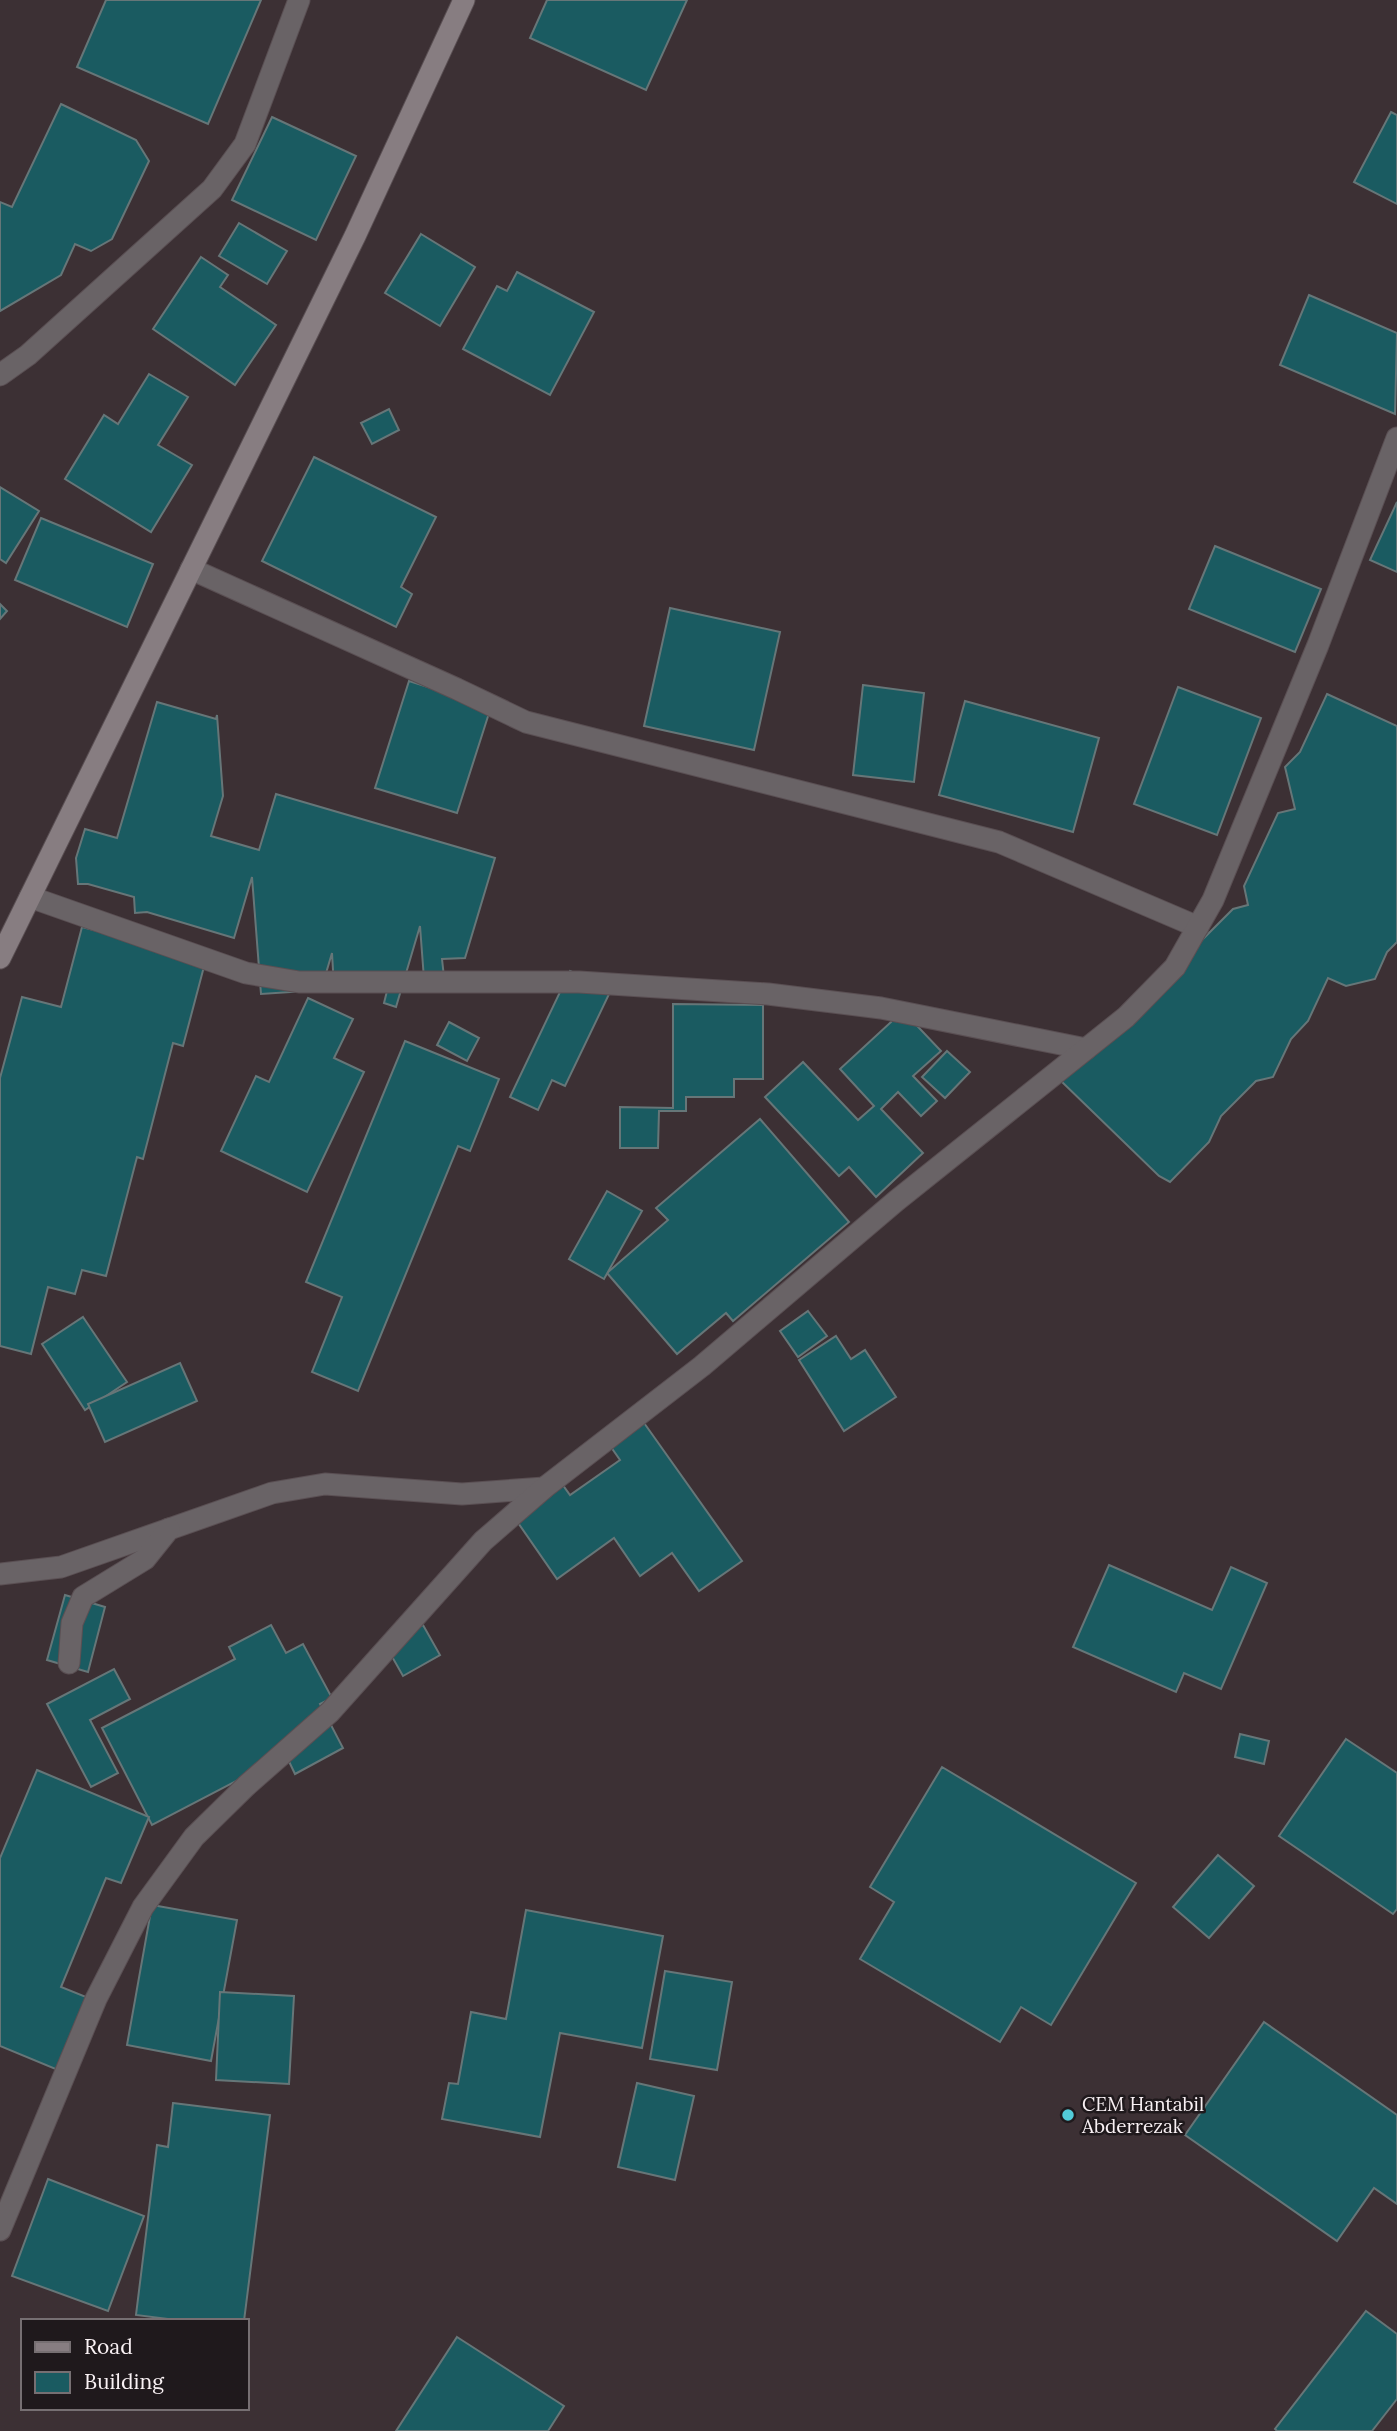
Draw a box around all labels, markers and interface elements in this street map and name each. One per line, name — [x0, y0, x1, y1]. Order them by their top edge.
place label: CEM Hantabil Abderrezak — [1081, 2092, 1204, 2138]
marker: CEM Hantabil Abderrezak — [1060, 2107, 1076, 2123]
legend — [21, 2319, 248, 2410]
text: Road — [84, 2333, 133, 2360]
text: Building — [84, 2368, 164, 2395]

